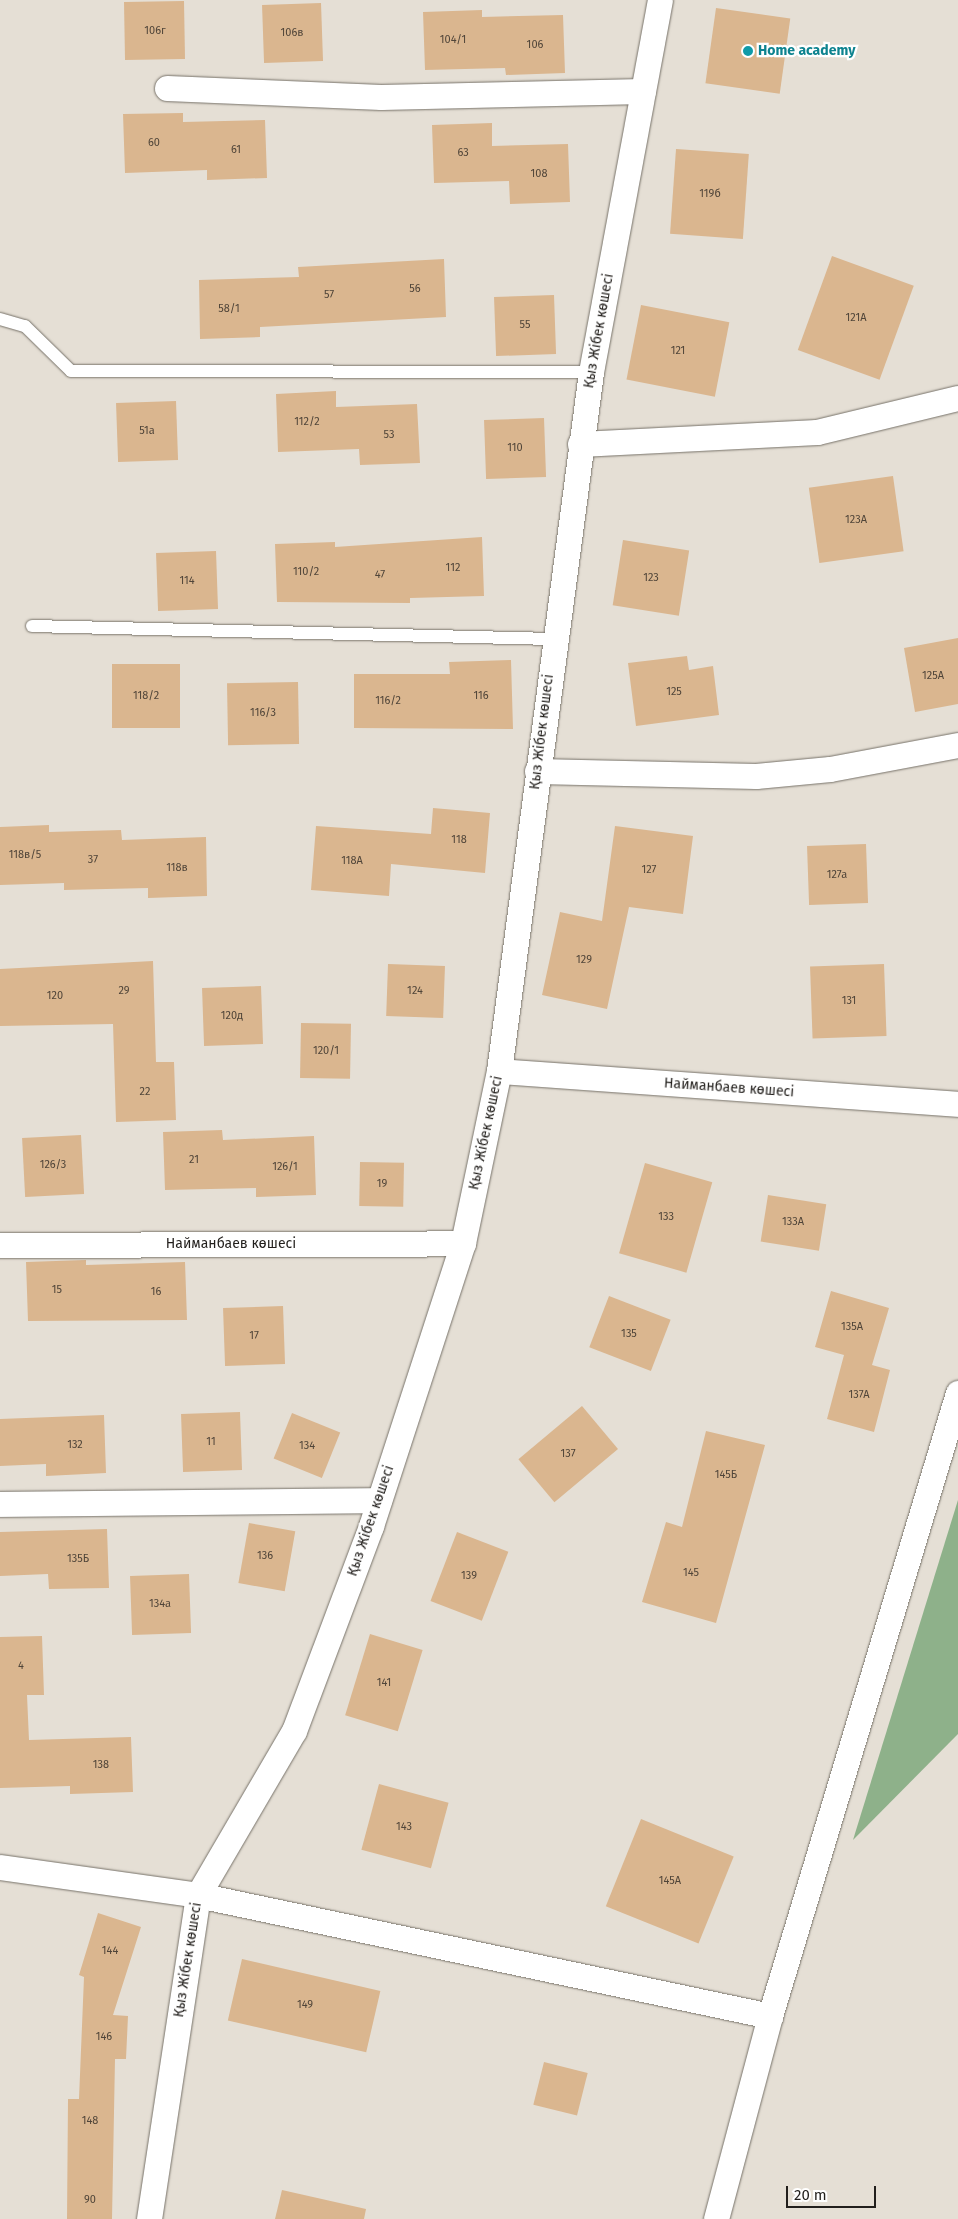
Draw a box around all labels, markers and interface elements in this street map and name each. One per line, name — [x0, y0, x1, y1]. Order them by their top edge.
house number: 106г — [144, 24, 166, 38]
house number: 106в — [281, 26, 303, 40]
house number: 104/1 — [440, 33, 466, 47]
house number: 106 — [527, 38, 543, 52]
place label: Home academy — [758, 43, 855, 59]
marker: Home academy — [742, 45, 754, 57]
house number: 60 — [148, 136, 160, 150]
house number: 61 — [231, 143, 241, 157]
house number: 63 — [457, 146, 469, 160]
house number: 108 — [531, 167, 547, 181]
house number: 119б — [699, 187, 721, 201]
street label: Қыз Жібек көшесі — [581, 272, 617, 390]
house number: 56 — [409, 282, 421, 296]
house number: 57 — [324, 288, 334, 302]
house number: 58/1 — [218, 302, 240, 316]
house number: 121А — [846, 311, 866, 325]
house number: 55 — [520, 318, 530, 332]
house number: 121 — [671, 344, 685, 358]
house number: 112/2 — [294, 415, 320, 429]
house number: 51а — [139, 424, 155, 438]
house number: 53 — [384, 428, 394, 442]
house number: 110 — [507, 441, 523, 455]
house number: 123А — [845, 513, 867, 527]
house number: 112 — [446, 561, 460, 575]
house number: 110/2 — [293, 565, 319, 579]
house number: 47 — [375, 568, 385, 582]
house number: 123 — [643, 571, 659, 585]
house number: 114 — [179, 574, 195, 588]
house number: 125А — [922, 669, 944, 683]
street label: Қыз Жібек көшесі — [527, 673, 557, 791]
house number: 125 — [666, 685, 682, 699]
house number: 118/2 — [133, 689, 159, 703]
house number: 116 — [473, 689, 489, 703]
house number: 116/2 — [375, 694, 401, 708]
house number: 116/3 — [250, 706, 276, 720]
house number: 118 — [451, 833, 467, 847]
house number: 118в/5 — [9, 848, 41, 862]
house number: 37 — [88, 853, 98, 867]
house number: 118А — [341, 854, 363, 868]
house number: 118в — [166, 861, 188, 875]
house number: 127 — [642, 863, 656, 877]
house number: 127а — [827, 868, 847, 882]
house number: 129 — [576, 953, 592, 967]
house number: 29 — [118, 984, 130, 998]
house number: 124 — [407, 984, 423, 998]
house number: 120 — [47, 989, 63, 1003]
house number: 131 — [842, 994, 856, 1008]
house number: 120д — [221, 1009, 243, 1023]
house number: 120/1 — [313, 1044, 339, 1058]
street label: Қыз Жібек көшесі — [466, 1074, 506, 1192]
street label: Найманбаев көшесі — [663, 1075, 795, 1101]
house number: 22 — [140, 1085, 150, 1099]
house number: 21 — [189, 1153, 199, 1167]
house number: 126/3 — [40, 1158, 66, 1172]
house number: 126/1 — [272, 1160, 298, 1174]
house number: 19 — [377, 1177, 387, 1191]
house number: 133 — [658, 1210, 674, 1224]
house number: 133А — [782, 1215, 804, 1229]
street label: Найманбаев көшесі — [166, 1236, 296, 1252]
house number: 15 — [52, 1283, 62, 1297]
house number: 16 — [151, 1285, 161, 1299]
house number: 135А — [841, 1320, 863, 1334]
house number: 135 — [621, 1327, 637, 1341]
house number: 17 — [249, 1329, 259, 1343]
house number: 137А — [848, 1388, 870, 1402]
house number: 11 — [206, 1435, 216, 1449]
house number: 132 — [67, 1438, 83, 1452]
house number: 134 — [299, 1439, 315, 1453]
house number: 137 — [560, 1447, 576, 1461]
street label: Қыз Жібек көшесі — [344, 1463, 398, 1579]
house number: 145Б — [715, 1468, 737, 1482]
house number: 136 — [257, 1549, 273, 1563]
house number: 135Б — [67, 1552, 89, 1566]
house number: 145 — [683, 1566, 699, 1580]
house number: 139 — [461, 1569, 477, 1583]
house number: 134а — [149, 1597, 171, 1611]
house number: 4 — [18, 1659, 24, 1673]
house number: 141 — [377, 1676, 391, 1690]
house number: 138 — [93, 1758, 109, 1772]
house number: 143 — [396, 1820, 412, 1834]
house number: 145А — [659, 1874, 681, 1888]
street label: Қыз Жібек көшесі — [171, 1901, 205, 2019]
house number: 144 — [102, 1944, 118, 1958]
house number: 149 — [297, 1998, 313, 2012]
house number: 146 — [96, 2030, 112, 2044]
house number: 148 — [82, 2114, 98, 2128]
scale bar — [788, 2176, 878, 2208]
text: 20 m — [794, 2186, 827, 2204]
house number: 90 — [84, 2193, 96, 2207]

